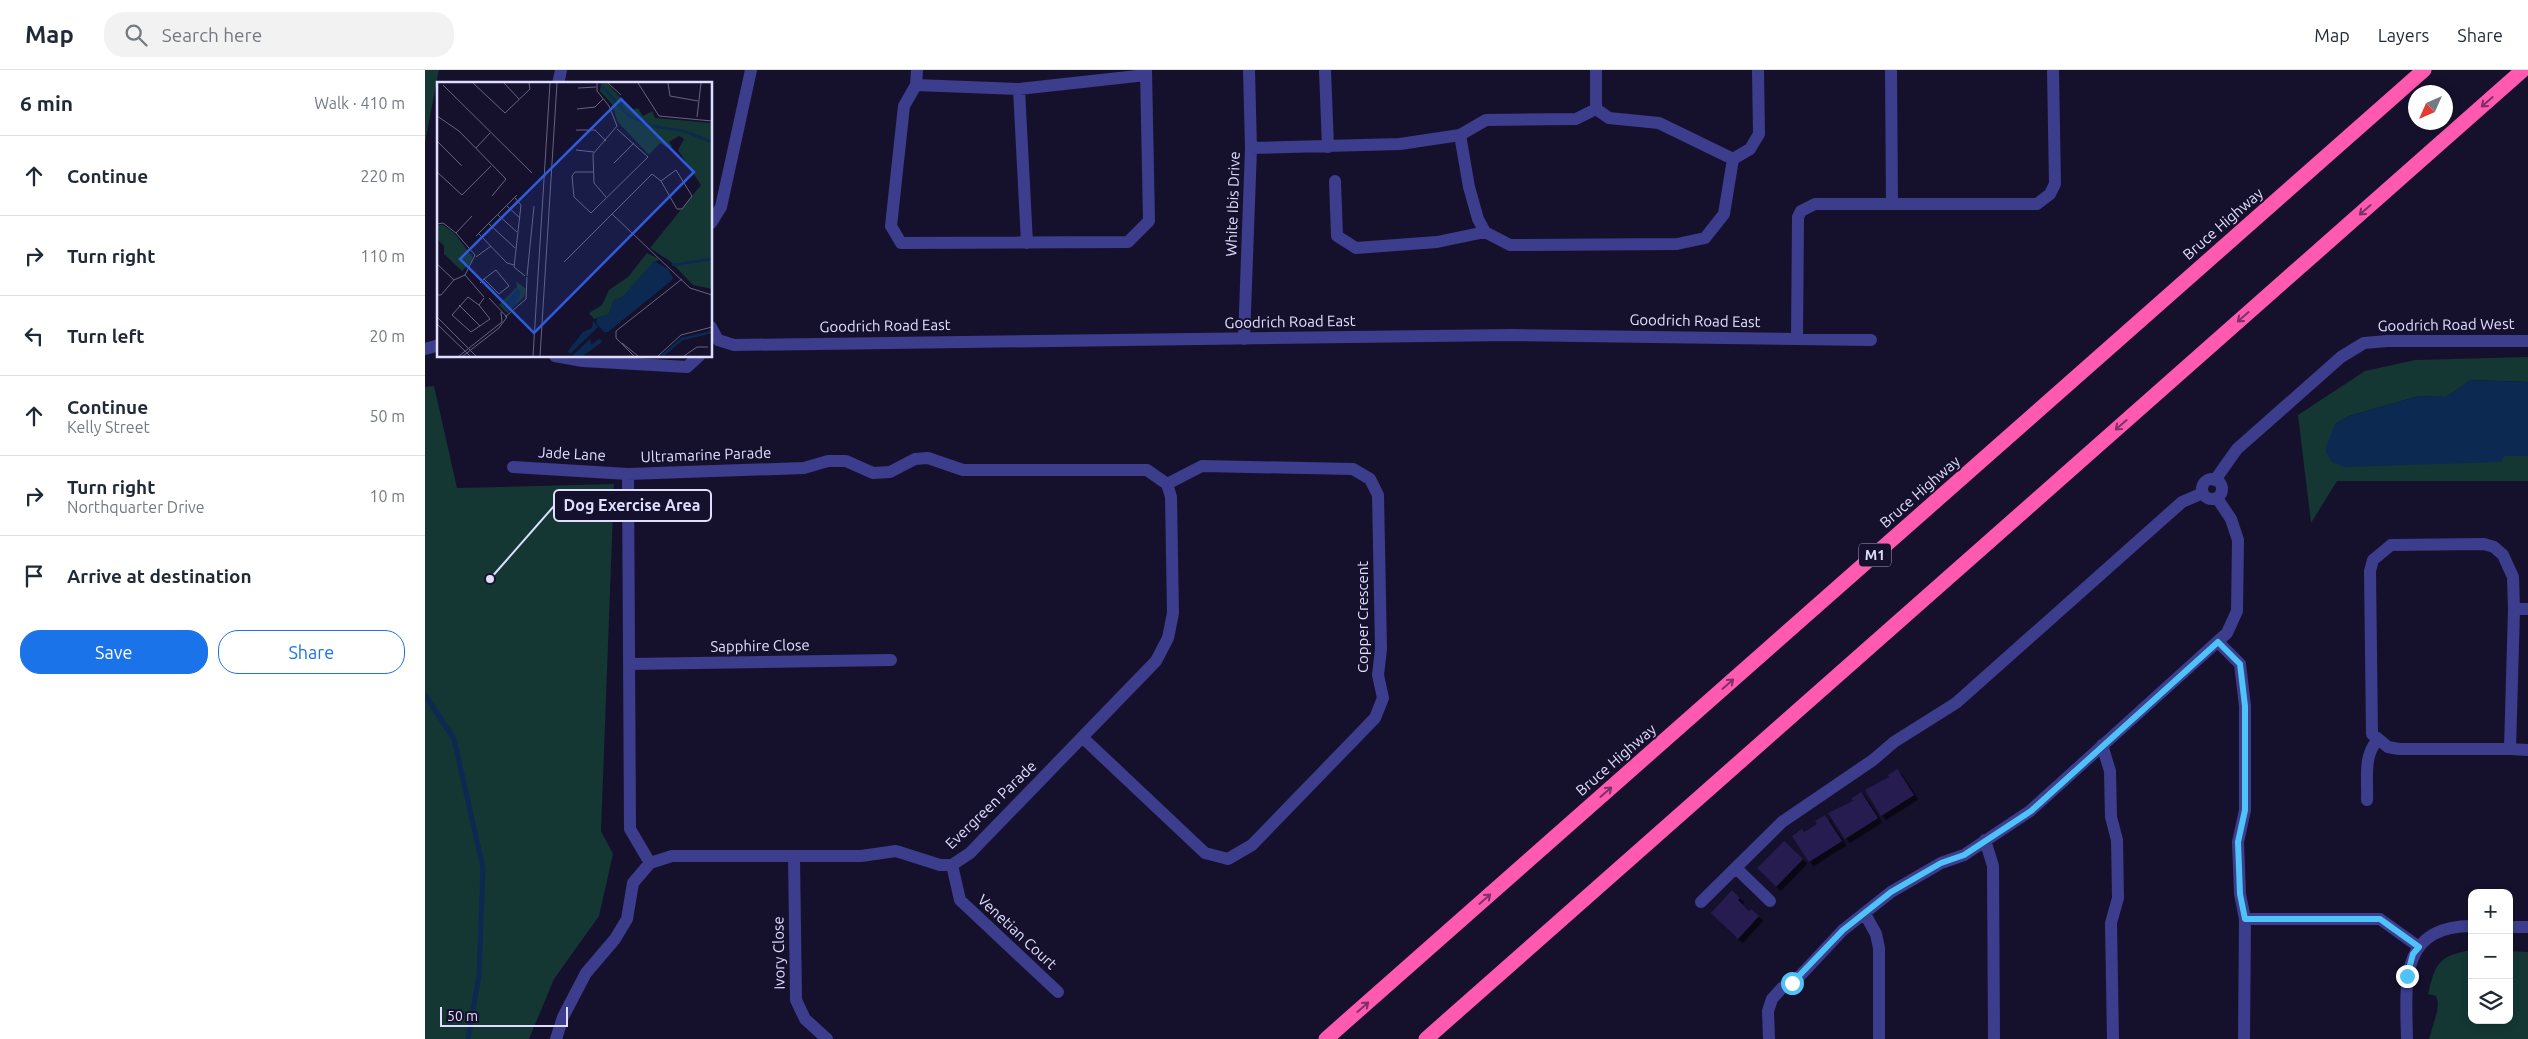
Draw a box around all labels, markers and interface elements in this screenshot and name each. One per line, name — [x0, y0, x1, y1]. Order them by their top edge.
search box — [104, 12, 454, 57]
text: Map — [25, 21, 74, 48]
icon: search — [122, 21, 150, 49]
text: Search here — [162, 24, 262, 46]
text: Map — [2314, 25, 2350, 45]
text: Layers — [2378, 25, 2429, 45]
text: Share — [2457, 25, 2503, 45]
inset map — [437, 82, 713, 358]
north arrow — [2408, 85, 2453, 130]
text: 6 min — [20, 91, 73, 115]
text: Walk · 410 m — [314, 94, 405, 112]
one-way arrow — [2480, 96, 2493, 108]
street label: White Ibis Drive — [1222, 151, 1243, 257]
icon: ahead — [20, 162, 48, 190]
text: Continue — [67, 165, 148, 187]
text: 220 m — [360, 167, 405, 185]
street label: Bruce Highway — [2179, 184, 2266, 263]
one-way arrow — [2358, 204, 2371, 216]
icon: right — [20, 242, 48, 270]
text: Turn right — [67, 245, 155, 267]
text: 110 m — [360, 247, 405, 265]
street label: Goodrich Road East — [1629, 311, 1761, 330]
street label: Goodrich Road East — [1224, 312, 1356, 331]
one-way arrow — [2237, 312, 2250, 323]
street label: Goodrich Road West — [2377, 315, 2515, 334]
street label: Goodrich Road East — [819, 316, 951, 335]
icon: left — [20, 322, 48, 350]
text: Turn left — [67, 325, 145, 347]
text: 20 m — [369, 327, 405, 345]
text: Continue — [67, 396, 148, 418]
icon: ahead — [20, 402, 48, 430]
text: 50 m — [369, 407, 405, 425]
text: Kelly Street — [67, 418, 150, 436]
one-way arrow — [2115, 419, 2128, 431]
street label: Jade Lane — [538, 443, 606, 464]
street label: Ultramarine Parade — [640, 444, 772, 465]
street label: Bruce Highway — [1876, 452, 1963, 531]
text: Turn right — [67, 476, 155, 498]
icon: right — [20, 482, 48, 510]
text: 10 m — [369, 487, 405, 505]
callout: Dog Exercise Area — [554, 490, 711, 521]
text: Dog Exercise Area — [564, 496, 700, 514]
text: Northquarter Drive — [67, 498, 205, 516]
road number: M1 — [1859, 544, 1891, 566]
street label: Copper Crescent — [1354, 561, 1371, 673]
icon: arrive — [20, 562, 48, 590]
text: Arrive at destination — [67, 565, 252, 587]
button: Save — [20, 630, 208, 674]
button: Share — [218, 630, 405, 674]
street label: Sapphire Close — [710, 636, 810, 655]
one-way arrow — [1722, 679, 1735, 690]
street label: Bruce Highway — [1572, 720, 1659, 799]
street label: Evergreen Parade — [942, 757, 1039, 852]
one-way arrow — [1600, 786, 1613, 798]
map controls — [2468, 889, 2513, 1024]
button: + — [2468, 889, 2513, 934]
street label: Venetian Court — [974, 891, 1060, 973]
one-way arrow — [1478, 894, 1491, 905]
street label: Ivory Close — [769, 916, 788, 990]
button: − — [2468, 934, 2513, 979]
route end — [2396, 965, 2419, 988]
route start — [1781, 972, 1804, 995]
button: layers — [2468, 979, 2513, 1024]
one-way arrow — [1356, 1001, 1369, 1013]
scale bar — [440, 1004, 567, 1027]
text: 50 m — [447, 1008, 478, 1024]

